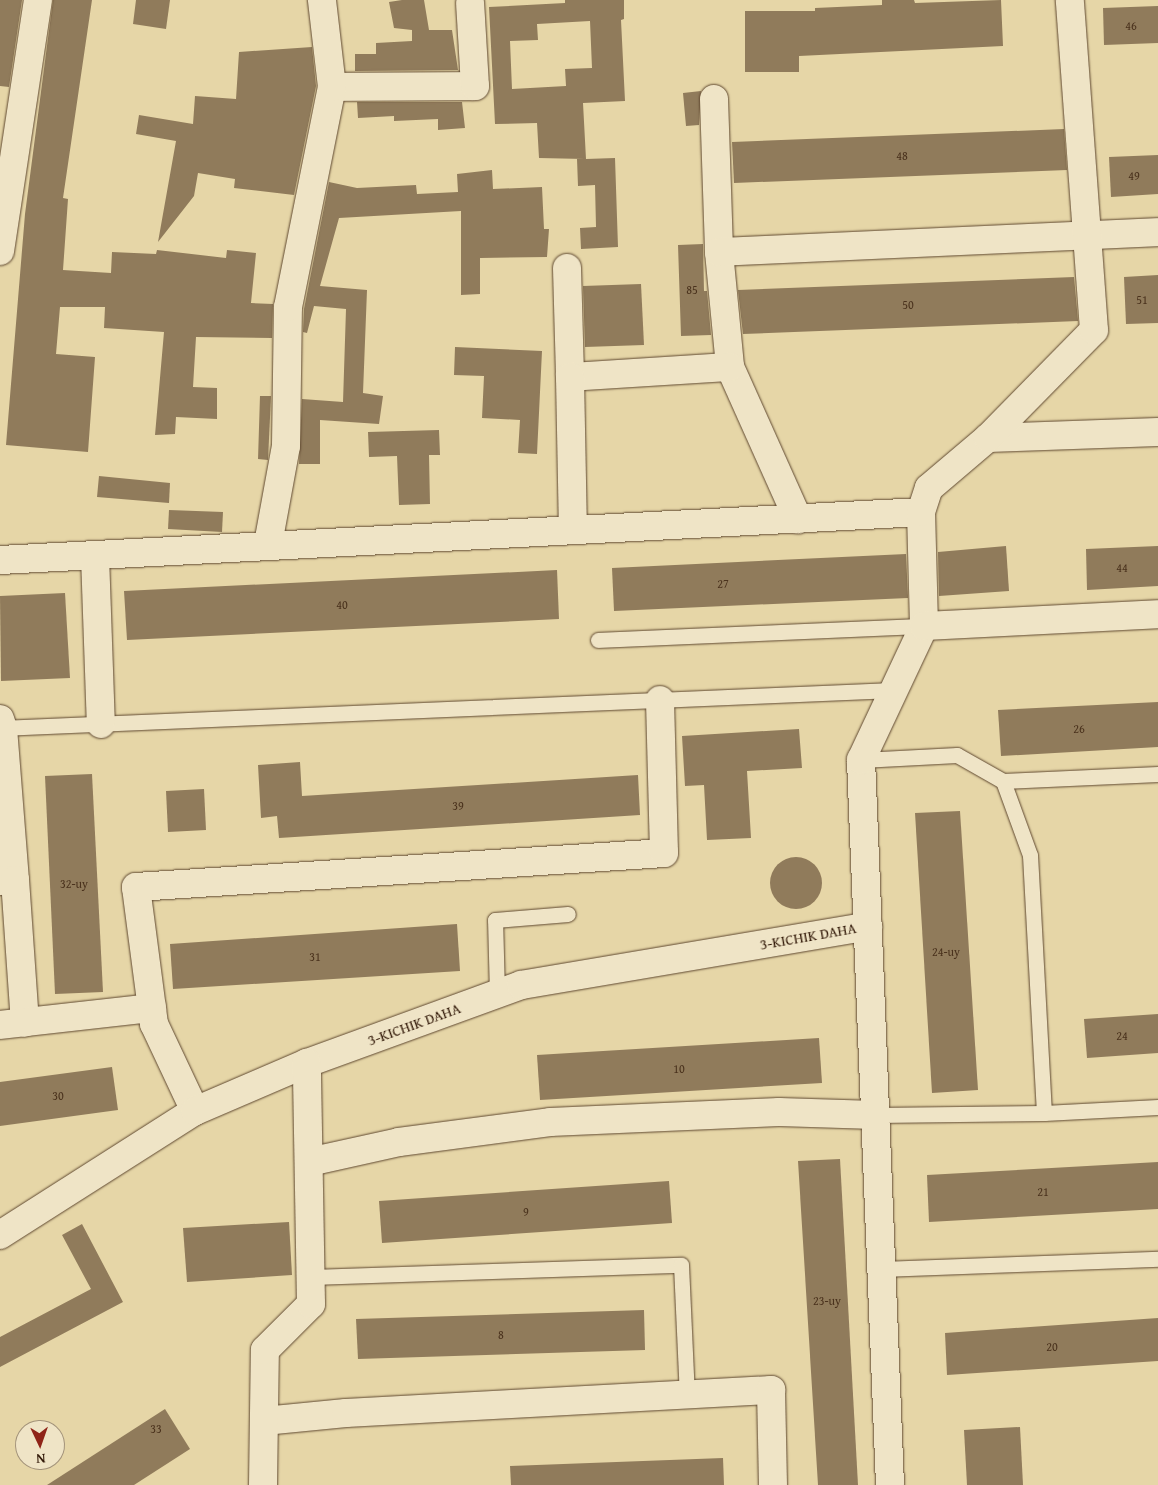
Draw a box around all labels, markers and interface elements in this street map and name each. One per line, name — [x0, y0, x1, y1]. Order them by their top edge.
house number: 46 — [1125, 19, 1137, 33]
house number: 48 — [896, 149, 908, 163]
house number: 49 — [1128, 169, 1140, 183]
house number: 85 — [686, 283, 698, 297]
house number: 51 — [1136, 293, 1148, 307]
house number: 50 — [902, 298, 914, 312]
house number: 44 — [1116, 561, 1128, 575]
house number: 27 — [717, 577, 729, 591]
house number: 40 — [336, 598, 348, 612]
house number: 26 — [1073, 722, 1085, 736]
house number: 39 — [452, 799, 464, 813]
house number: 32-uy — [60, 877, 88, 891]
street label: 3-KICHIK DAHA — [758, 919, 858, 953]
house number: 24-uy — [932, 945, 960, 959]
house number: 31 — [309, 950, 321, 964]
street label: 3-KICHIK DAHA — [365, 999, 463, 1049]
house number: 24 — [1116, 1029, 1128, 1043]
house number: 10 — [673, 1062, 685, 1076]
house number: 30 — [52, 1089, 64, 1103]
house number: 21 — [1037, 1185, 1049, 1199]
house number: 9 — [523, 1205, 529, 1219]
house number: 23-uy — [813, 1294, 841, 1308]
house number: 8 — [498, 1328, 504, 1342]
house number: 20 — [1046, 1340, 1058, 1354]
north arrow — [15, 1420, 65, 1470]
house number: 33 — [150, 1422, 162, 1436]
text: N — [36, 1449, 46, 1469]

